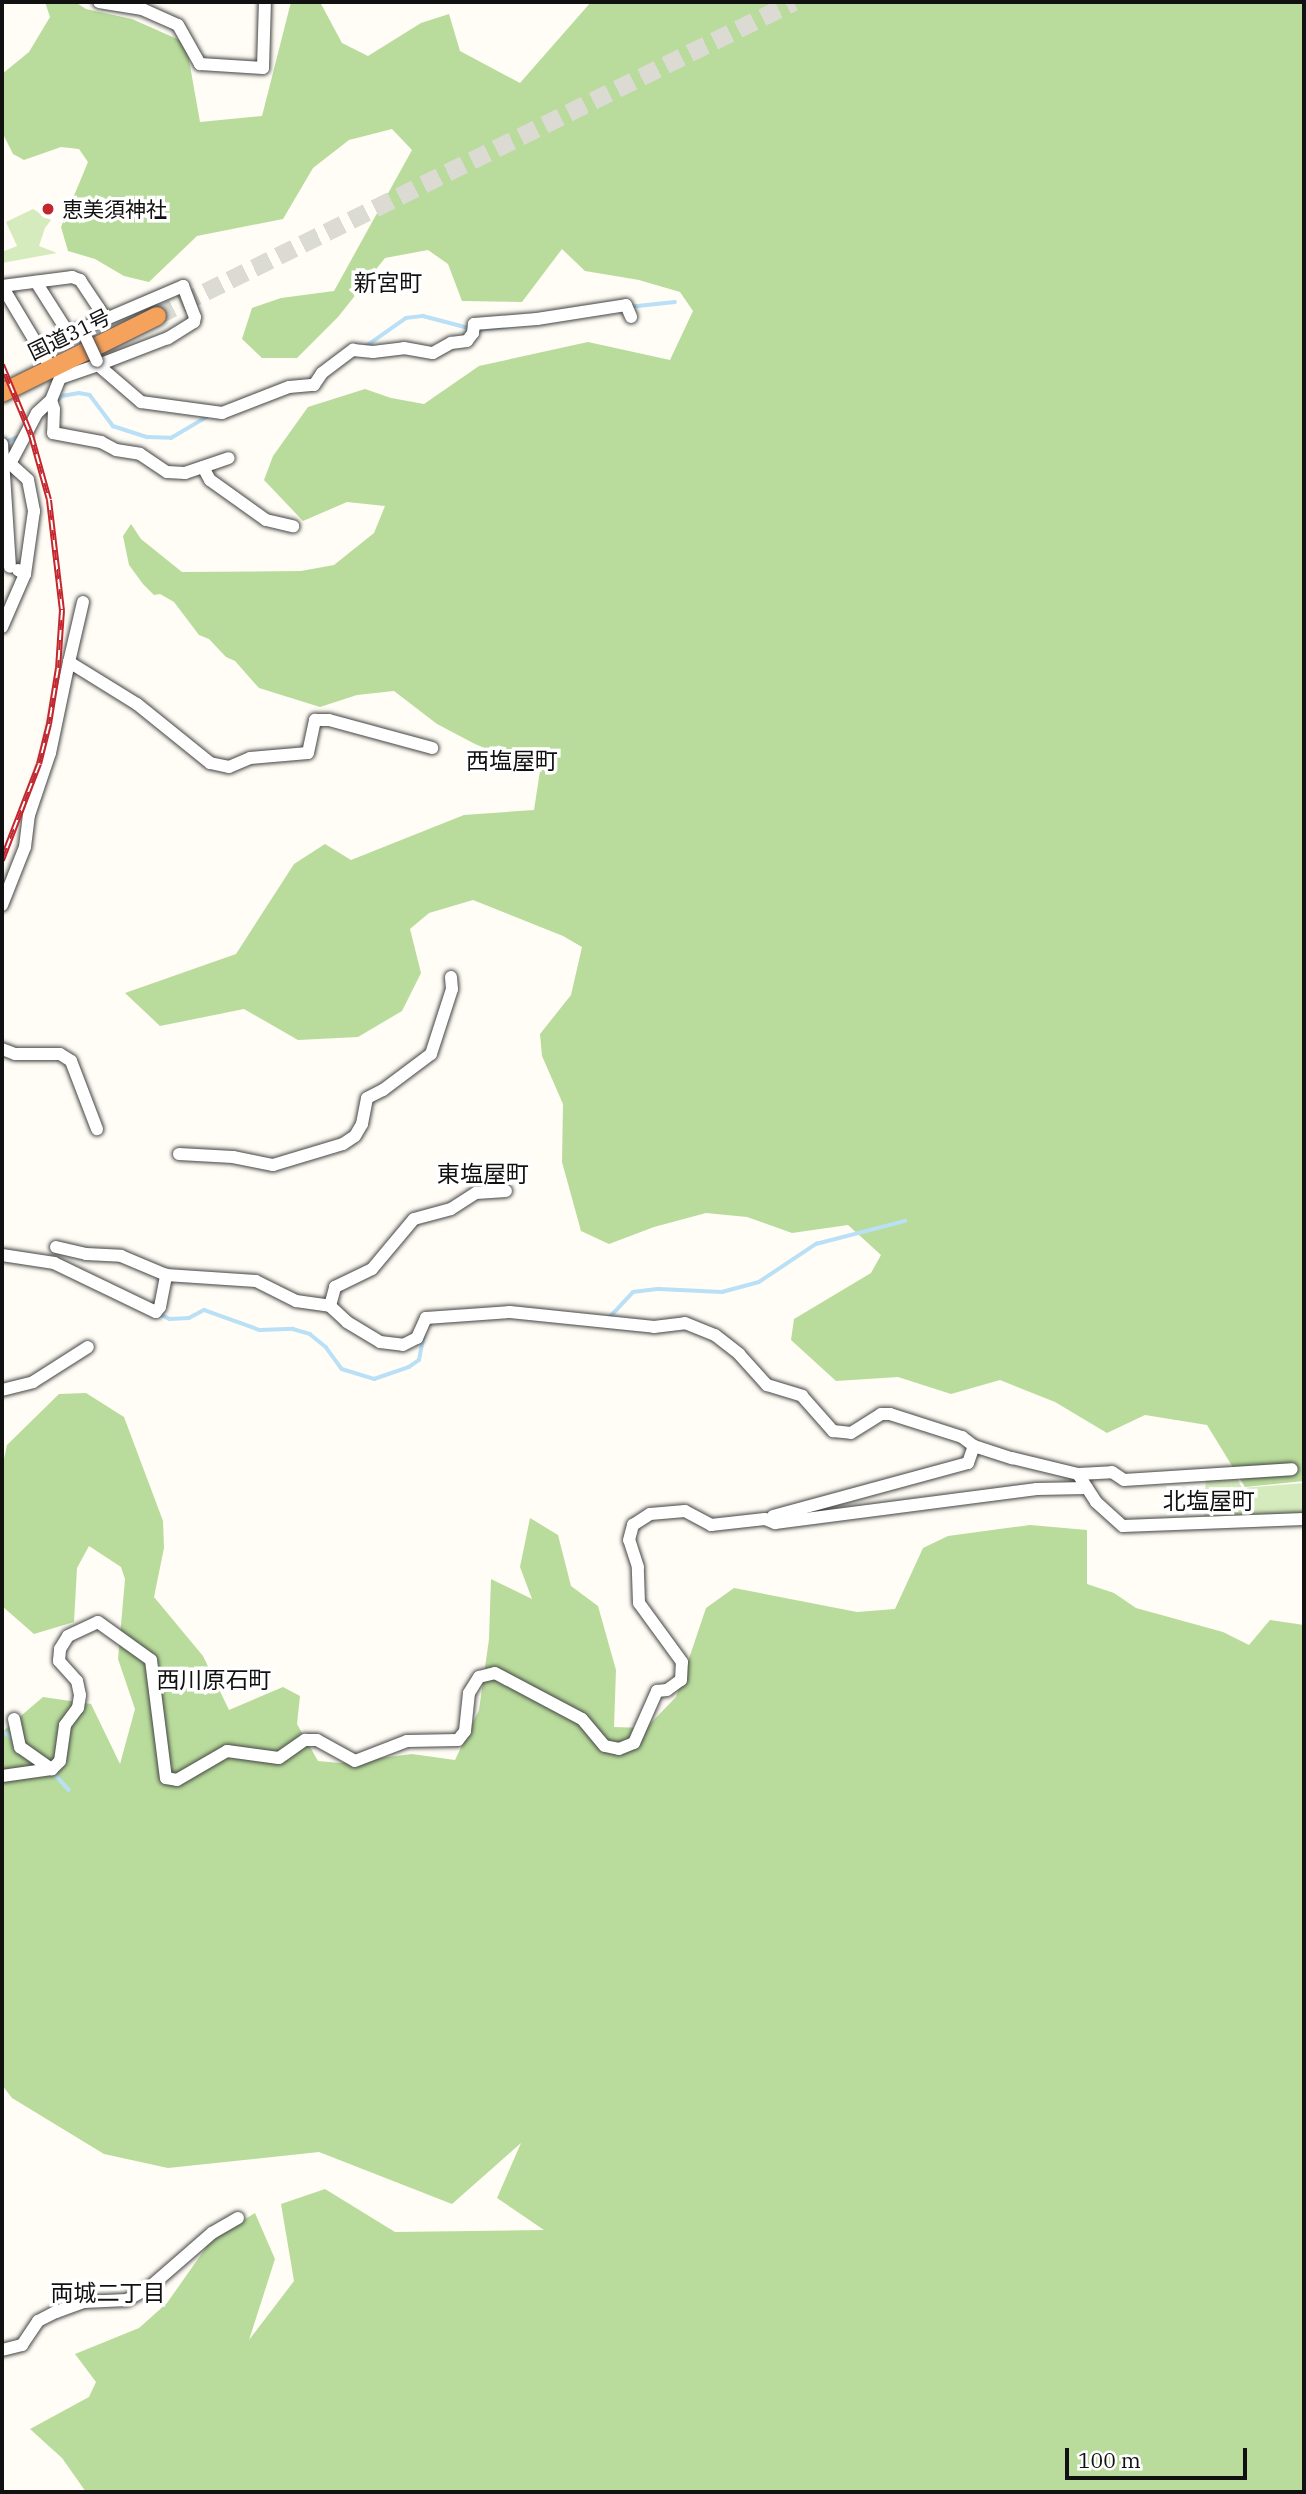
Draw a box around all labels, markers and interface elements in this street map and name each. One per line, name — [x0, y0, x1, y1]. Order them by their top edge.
place label: 恵美須神社 — [62, 196, 167, 222]
marker: 恵美須神社 — [40, 201, 56, 217]
district label: 新宮町 — [354, 268, 422, 296]
street label: 国道31号 — [24, 303, 114, 365]
district label: 西塩屋町 — [466, 746, 558, 774]
district label: 東塩屋町 — [437, 1159, 529, 1187]
district label: 北塩屋町 — [1163, 1486, 1255, 1514]
district label: 西川原石町 — [157, 1665, 271, 1693]
district label: 両城二丁目 — [51, 2278, 165, 2306]
scale bar — [1068, 2434, 1250, 2478]
text: 100 m — [1078, 2446, 1141, 2474]

